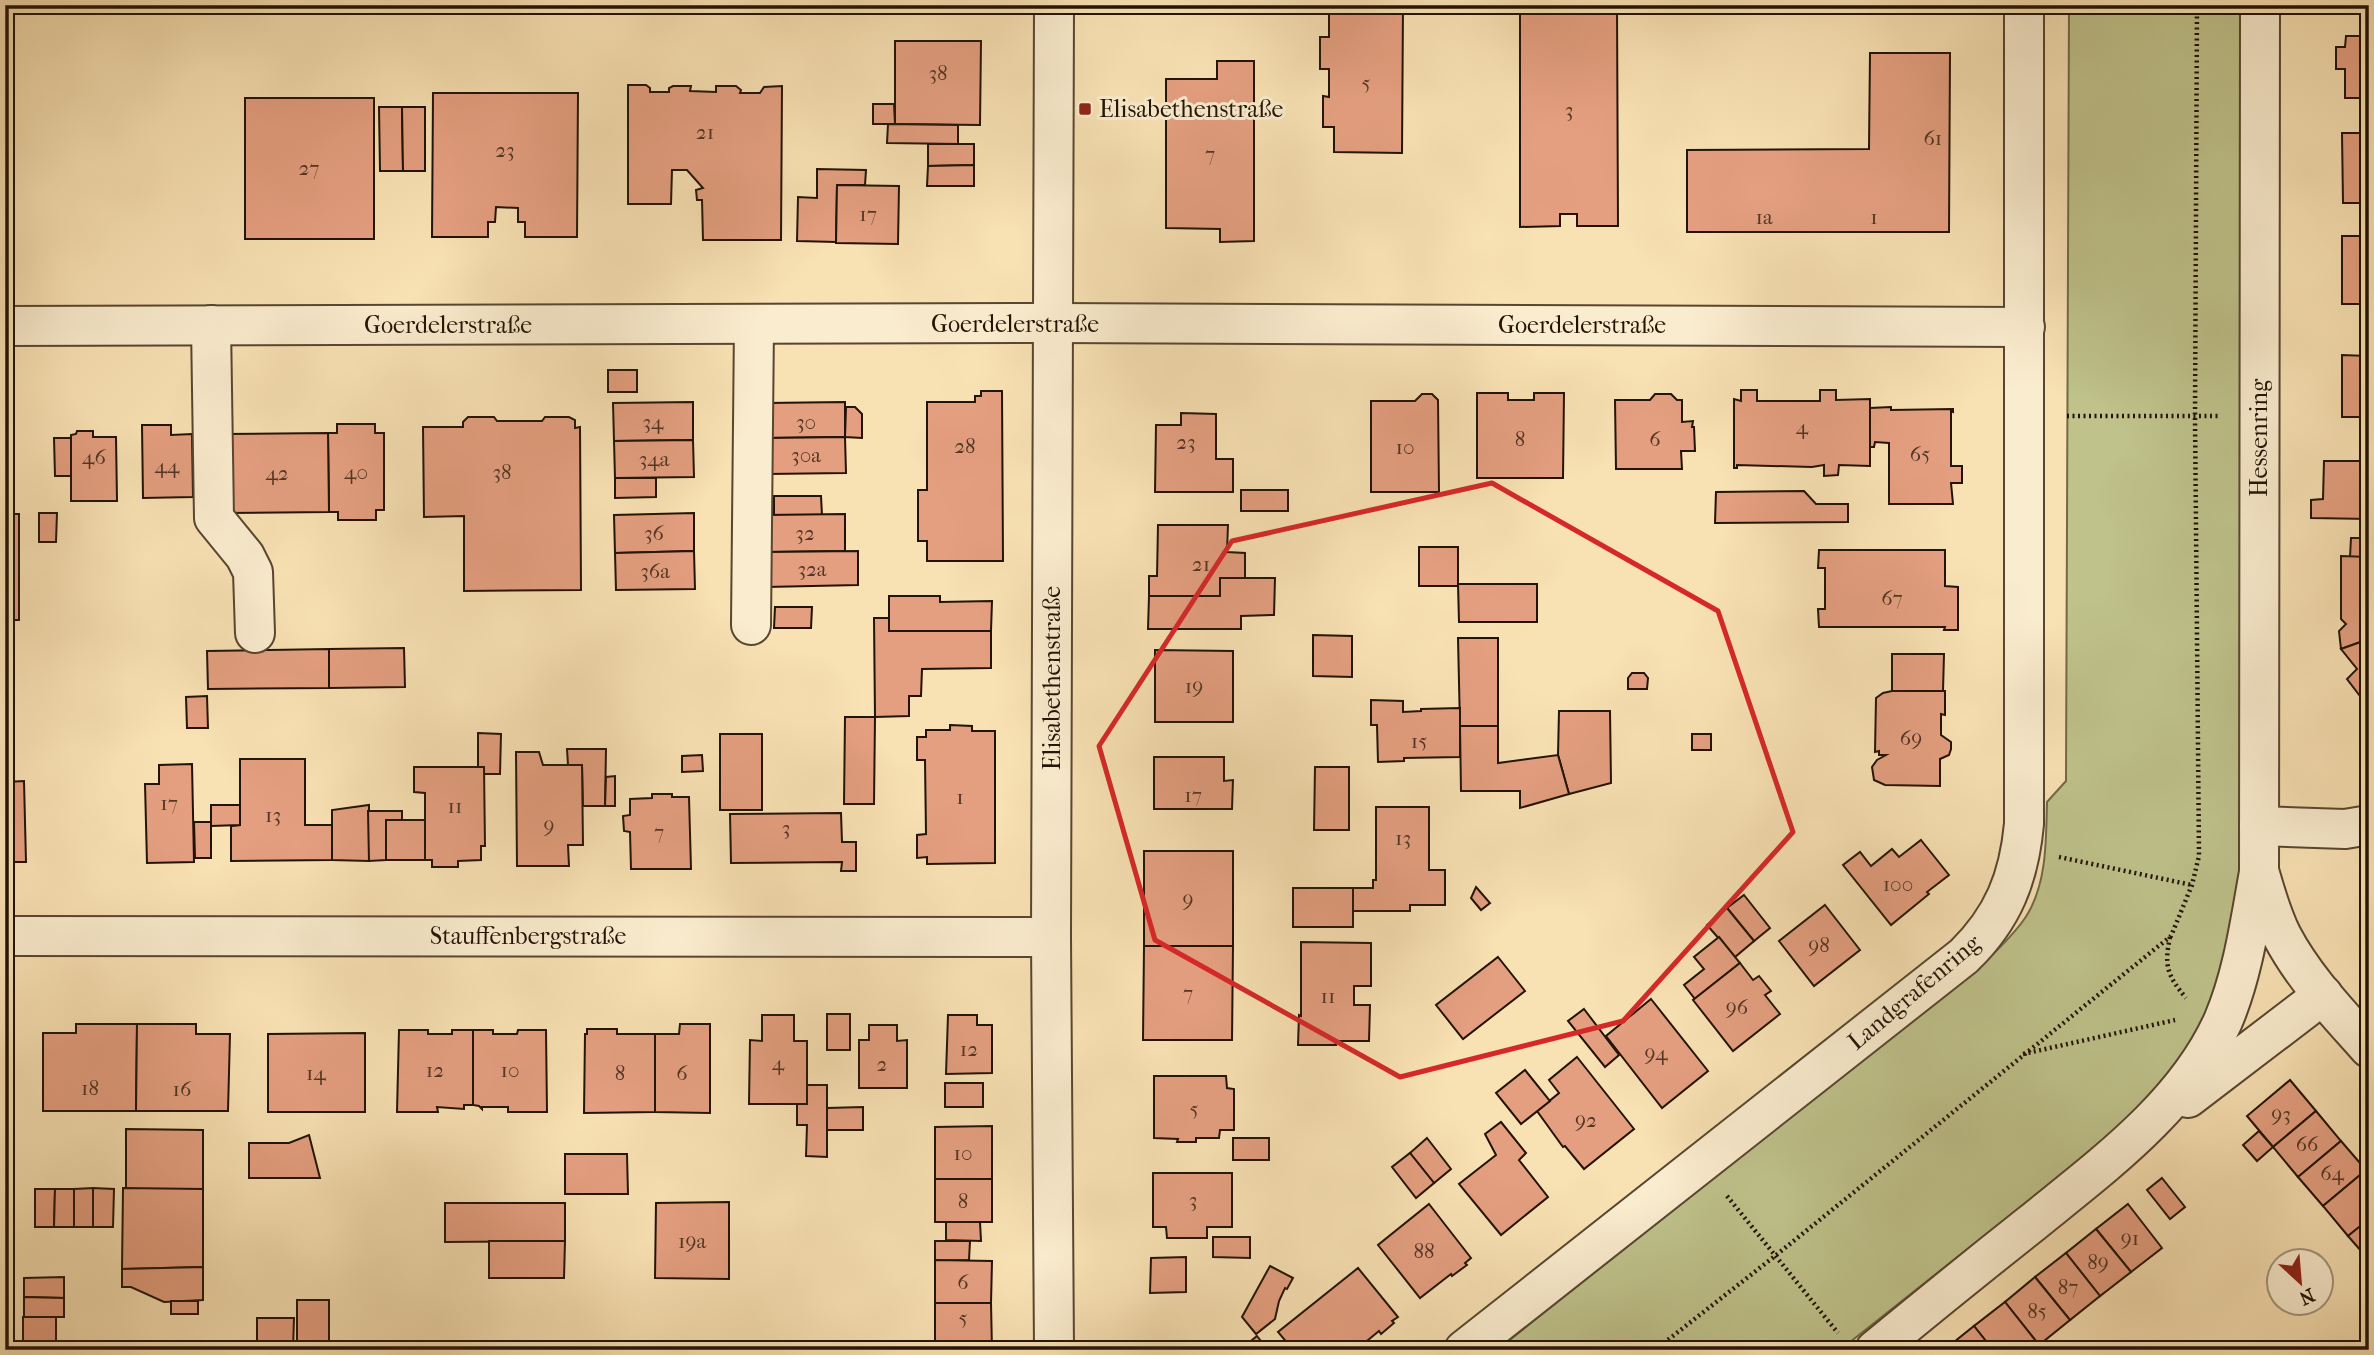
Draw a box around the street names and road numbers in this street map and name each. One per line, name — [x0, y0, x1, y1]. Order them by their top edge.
street label: Goerdelerstraße — [931, 310, 1099, 338]
street label: Goerdelerstraße — [364, 311, 532, 339]
street label: Goerdelerstraße — [1498, 311, 1666, 339]
street label: Hessenring — [2245, 378, 2273, 497]
street label: Elisabethenstraße — [1038, 586, 1066, 770]
street label: Stauffenbergstraße — [430, 922, 626, 950]
street label: Landgrafenring — [1842, 928, 1987, 1056]

